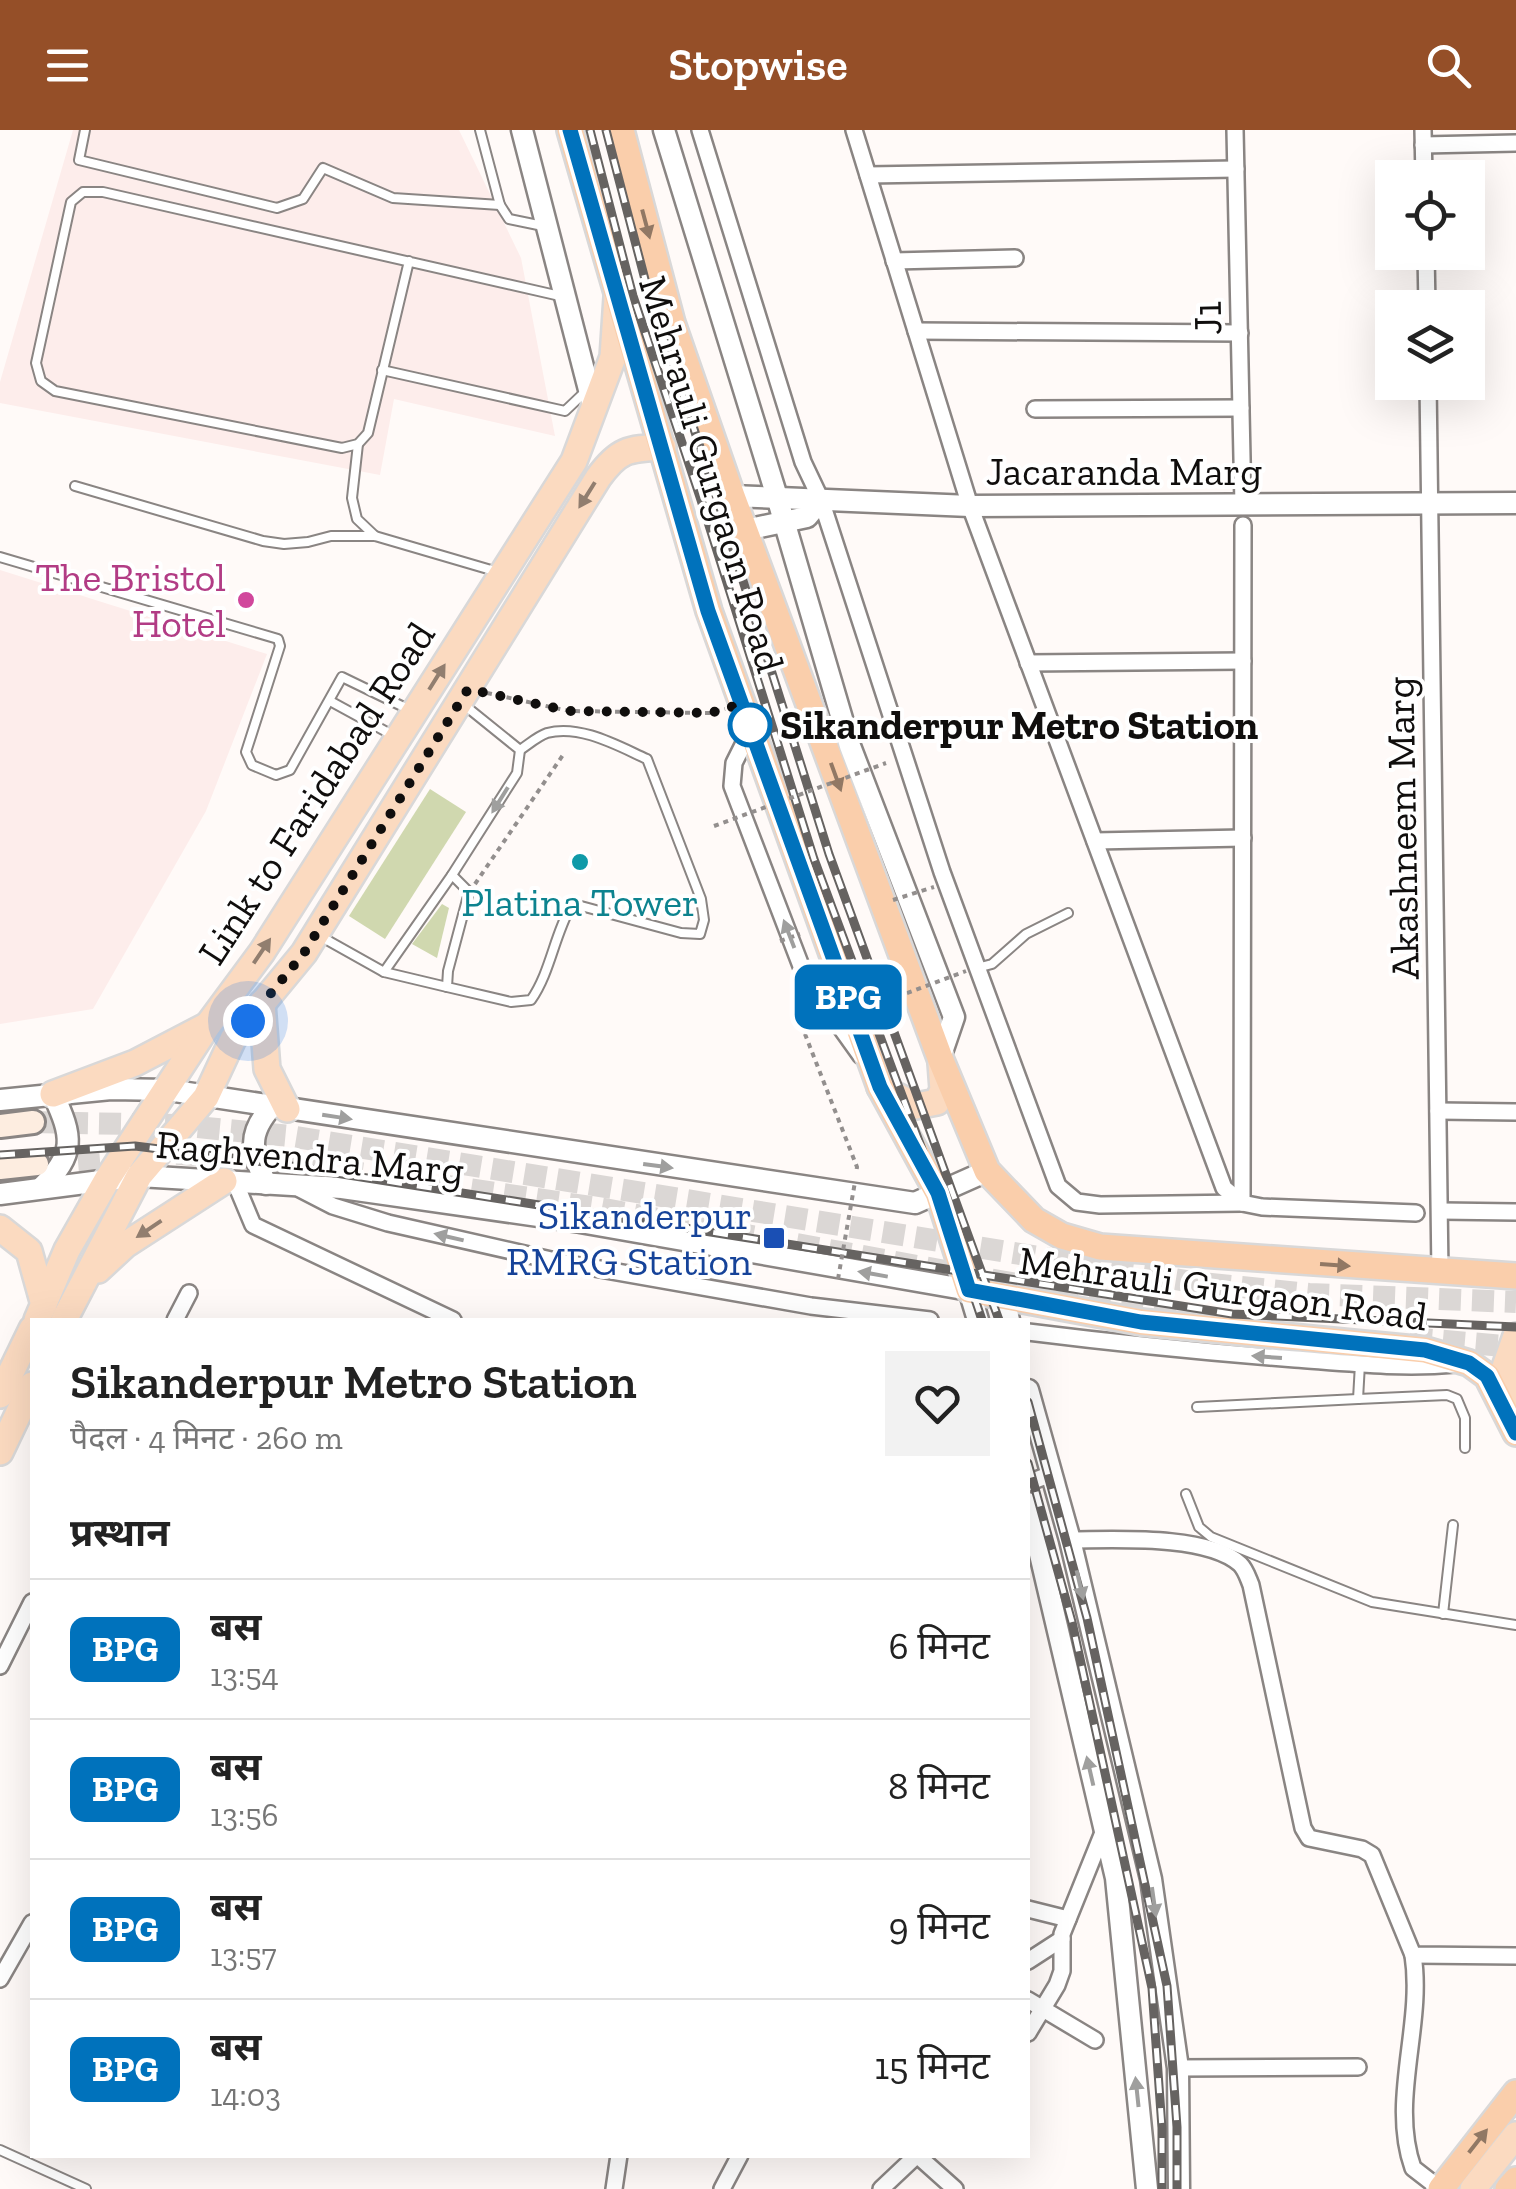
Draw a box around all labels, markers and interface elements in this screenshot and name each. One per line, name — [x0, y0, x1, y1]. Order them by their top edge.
icon: menu — [40, 38, 95, 93]
text: Stopwise — [668, 38, 848, 92]
icon: search — [1421, 38, 1476, 93]
map controls — [1375, 160, 1485, 400]
button: locate — [1375, 160, 1485, 270]
one-way arrow — [638, 209, 654, 240]
street label: Mehrauli Gurgaon Road — [629, 270, 795, 678]
button: layers — [1375, 290, 1485, 400]
street label: J1 — [1183, 301, 1231, 335]
street label: Jacaranda Marg — [986, 447, 1262, 495]
one-way arrow — [579, 481, 597, 509]
place label: The Bristol Hotel — [35, 553, 226, 647]
marker: The Bristol Hotel — [235, 589, 257, 611]
street label: Link to Faridabad Road — [187, 613, 445, 973]
one-way arrow — [427, 663, 445, 691]
street label: Akashneem Marg — [1375, 676, 1429, 980]
place label: Sikanderpur Metro Station — [780, 701, 1259, 749]
marker: Sikanderpur Metro Station — [729, 704, 771, 746]
one-way arrow — [829, 763, 844, 793]
one-way arrow — [491, 786, 509, 813]
marker: Platina Tower — [569, 851, 591, 873]
place label: Platina Tower — [461, 878, 699, 926]
one-way arrow — [780, 918, 796, 948]
one-way arrow — [252, 937, 271, 964]
line badge: BPG — [790, 964, 906, 1030]
text: BPG — [815, 976, 881, 1018]
your location — [223, 996, 273, 1046]
one-way arrow — [321, 1110, 353, 1125]
street label: Raghvendra Marg — [154, 1120, 466, 1194]
one-way arrow — [642, 1158, 674, 1174]
place label: Sikanderpur RMRG Station — [506, 1191, 752, 1285]
one-way arrow — [135, 1219, 162, 1238]
marker: Sikanderpur RMRG Station — [761, 1225, 787, 1251]
one-way arrow — [433, 1228, 464, 1244]
street label: Mehrauli Gurgaon Road — [1016, 1236, 1430, 1340]
one-way arrow — [1320, 1257, 1352, 1273]
one-way arrow — [857, 1266, 888, 1281]
one-way arrow — [1251, 1349, 1283, 1365]
button: heart — [885, 1351, 990, 1456]
text: Sikanderpur Metro Station — [70, 1353, 637, 1410]
text: पैदल · 4 मिनट · 260 m — [70, 1419, 343, 1457]
text: प्रस्थान — [70, 1510, 170, 1556]
one-way arrow — [1073, 1570, 1088, 1601]
text: बस — [210, 1604, 262, 1650]
text: 6 मिनट — [888, 1623, 990, 1669]
text: BPG — [92, 1628, 158, 1670]
text: 13:54 — [210, 1656, 279, 1694]
text: बस — [210, 1744, 262, 1790]
one-way arrow — [1082, 1755, 1097, 1786]
text: 8 मिनट — [888, 1763, 990, 1809]
text: BPG — [92, 1768, 158, 1810]
text: 13:56 — [210, 1796, 279, 1834]
text: बस — [210, 1884, 262, 1930]
one-way arrow — [1147, 1886, 1163, 1918]
text: 9 मिनट — [888, 1903, 990, 1949]
text: BPG — [92, 1908, 158, 1950]
text: 13:57 — [210, 1936, 277, 1974]
text: बस — [210, 2024, 262, 2070]
text: 15 मिनट — [874, 2043, 990, 2089]
text: BPG — [92, 2048, 158, 2090]
text: 14:03 — [210, 2076, 281, 2114]
one-way arrow — [1129, 2076, 1145, 2107]
one-way arrow — [1468, 2128, 1488, 2154]

